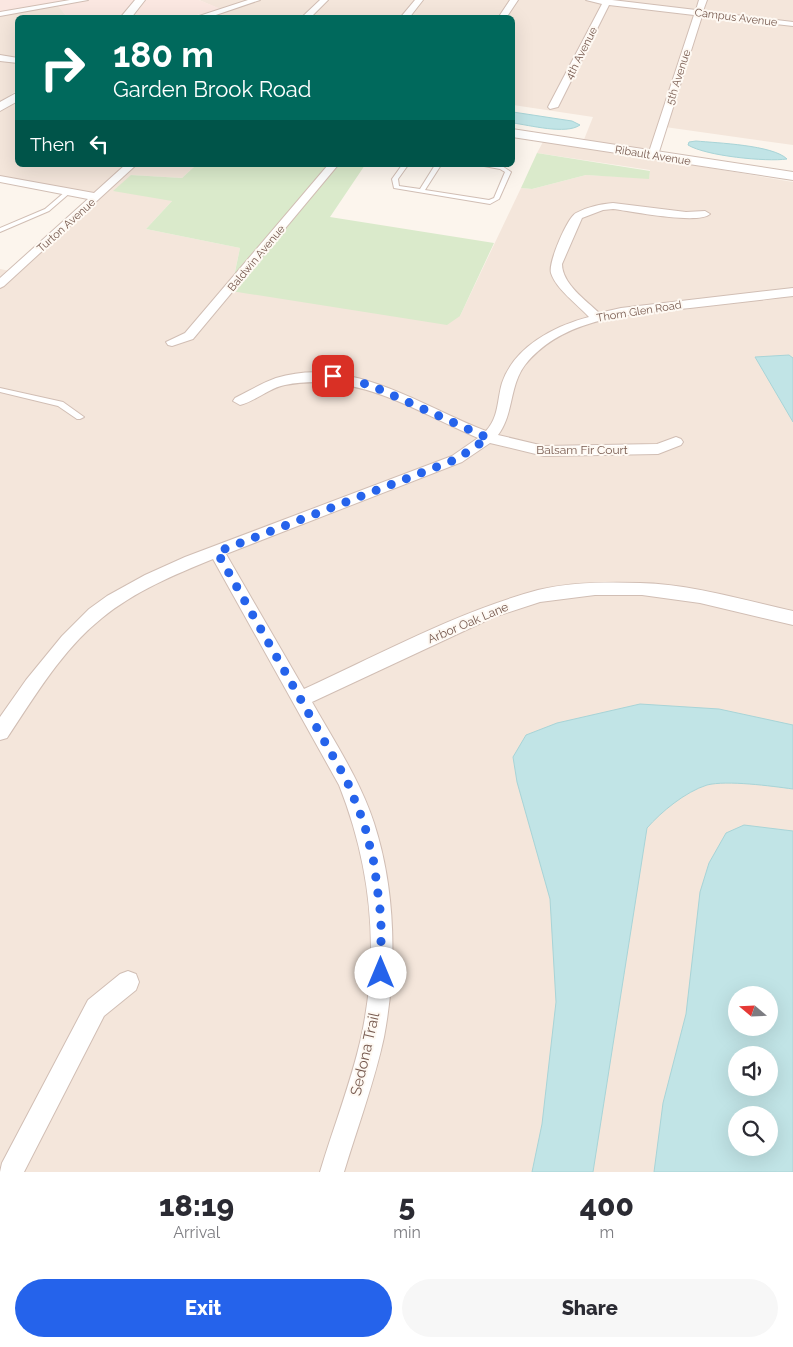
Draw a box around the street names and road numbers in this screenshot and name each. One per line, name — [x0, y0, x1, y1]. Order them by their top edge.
street label: Campus Avenue — [694, 6, 779, 29]
street label: 4th Avenue — [563, 24, 600, 82]
street label: 5th Avenue — [663, 47, 694, 106]
street label: Ribault Avenue — [614, 143, 692, 168]
street label: Turton Avenue — [35, 195, 99, 255]
street label: Baldwin Avenue — [225, 222, 288, 294]
street label: Thorn Glen Road — [596, 298, 683, 325]
street label: Balsam Fir Court — [536, 443, 628, 457]
street label: Arbor Oak Lane — [426, 600, 510, 646]
street label: Sedona Trail — [347, 1010, 384, 1097]

